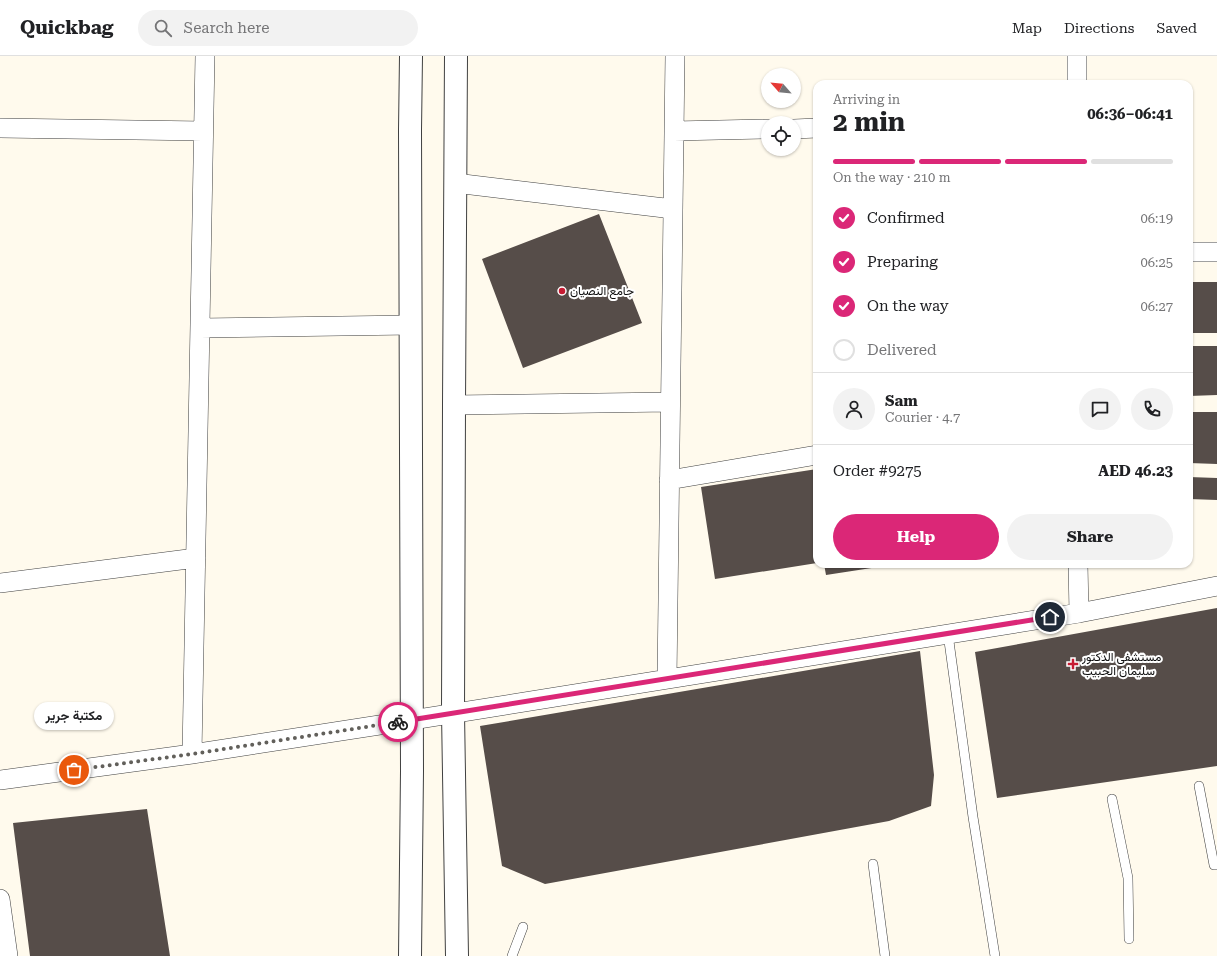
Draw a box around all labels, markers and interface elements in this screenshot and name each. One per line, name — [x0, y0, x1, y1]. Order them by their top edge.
search box — [138, 10, 418, 46]
text: Quickbag — [20, 16, 114, 39]
icon: search — [152, 17, 174, 39]
text: Search here — [184, 19, 270, 37]
text: Map — [1012, 20, 1042, 36]
text: Directions — [1064, 20, 1134, 36]
text: Saved — [1156, 20, 1197, 36]
north arrow — [761, 68, 801, 108]
map controls — [761, 68, 801, 156]
text: Arriving in — [833, 92, 900, 107]
text: 06:36–06:41 — [1087, 105, 1173, 123]
text: 2 min — [833, 107, 905, 137]
button: locate — [761, 116, 801, 156]
text: On the way · 210 m — [833, 170, 950, 185]
icon: check — [833, 207, 855, 229]
text: Confirmed — [867, 209, 945, 227]
text: 06:19 — [1141, 211, 1173, 226]
icon: check — [833, 251, 855, 273]
text: Preparing — [867, 253, 938, 271]
text: 06:25 — [1141, 255, 1173, 270]
place label: جامع النصيان — [570, 284, 634, 300]
marker: جامع النصيان — [557, 286, 567, 296]
icon: check — [833, 295, 855, 317]
text: On the way — [867, 297, 949, 315]
text: 06:27 — [1141, 299, 1173, 314]
text: Delivered — [867, 341, 937, 359]
button: person — [833, 388, 875, 430]
button: chat — [1079, 388, 1121, 430]
button: phone — [1131, 388, 1173, 430]
text: Sam — [885, 392, 918, 410]
text: Courier · 4.7 — [885, 410, 960, 425]
text: Order #9275 — [833, 462, 922, 480]
text: AED 46.23 — [1098, 462, 1173, 480]
button: Help — [833, 514, 999, 560]
button: Share — [1007, 514, 1173, 560]
pin — [1033, 600, 1067, 634]
icon: home — [1039, 606, 1061, 628]
place label: مستشفى الدكتور سليمان الحبيب — [1081, 650, 1161, 678]
marker: مستشفى الدكتور سليمان الحبيب — [1067, 658, 1079, 670]
callout: مكتبة جرير — [34, 702, 114, 730]
courier — [378, 702, 418, 742]
text: مكتبة جرير — [46, 708, 102, 723]
icon: bike — [387, 711, 409, 733]
pin — [57, 753, 91, 787]
icon: bag — [63, 759, 85, 781]

